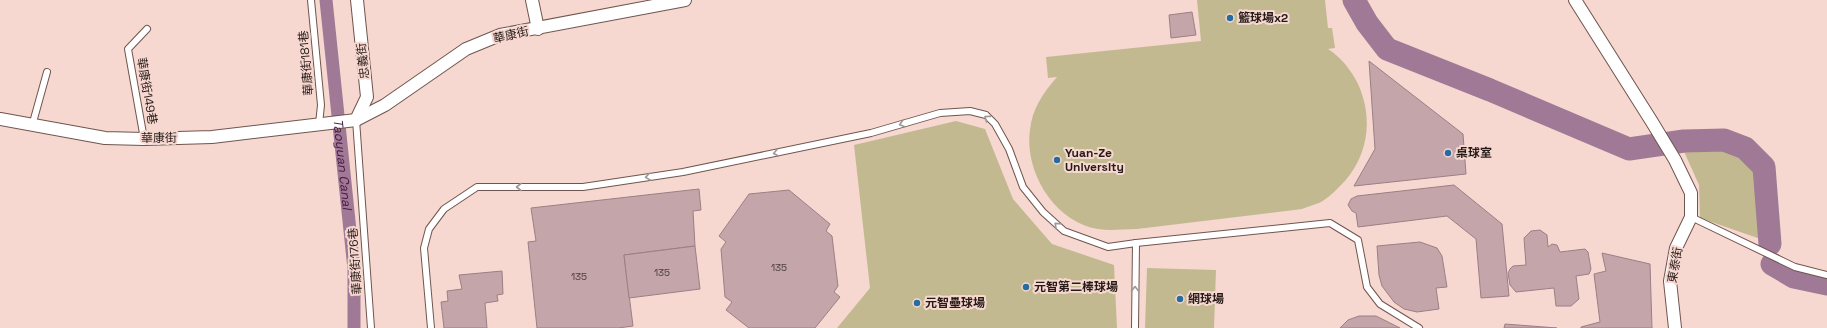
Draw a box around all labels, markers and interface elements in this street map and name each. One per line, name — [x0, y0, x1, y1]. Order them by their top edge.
place label: 籃球場x2 — [1238, 10, 1288, 26]
marker: 籃球場x2 — [1225, 13, 1235, 23]
street label: 華康街 — [492, 23, 530, 47]
street label: 華康街181巷 — [295, 30, 317, 96]
street label: 忠義街 — [353, 42, 373, 80]
street label: 華康街149巷 — [133, 56, 161, 126]
one-way arrow — [985, 116, 992, 123]
water label: Taoyuan Canal — [329, 118, 356, 212]
one-way arrow — [899, 119, 906, 128]
street label: 華康街 — [141, 130, 177, 146]
place label: Yuan-Ze University — [1065, 145, 1124, 175]
place label: 桌球室 — [1456, 145, 1492, 161]
one-way arrow — [772, 148, 779, 156]
marker: 桌球室 — [1443, 148, 1453, 158]
marker: Yuan-Ze University — [1052, 155, 1062, 165]
one-way arrow — [645, 172, 651, 181]
one-way arrow — [516, 183, 522, 191]
one-way arrow — [1054, 222, 1062, 229]
street label: 華康街176巷 — [345, 227, 365, 295]
street label: 東泰街 — [1664, 246, 1686, 284]
house number: 135 — [771, 261, 787, 274]
house number: 135 — [654, 266, 670, 279]
house number: 135 — [571, 270, 587, 283]
place label: 元智第二棒球場 — [1034, 279, 1118, 295]
marker: 元智第二棒球場 — [1021, 282, 1031, 292]
one-way arrow — [1131, 286, 1139, 292]
place label: 網球場 — [1188, 291, 1224, 307]
marker: 網球場 — [1175, 294, 1185, 304]
place label: 元智壘球場 — [925, 295, 985, 311]
marker: 元智壘球場 — [912, 298, 922, 308]

